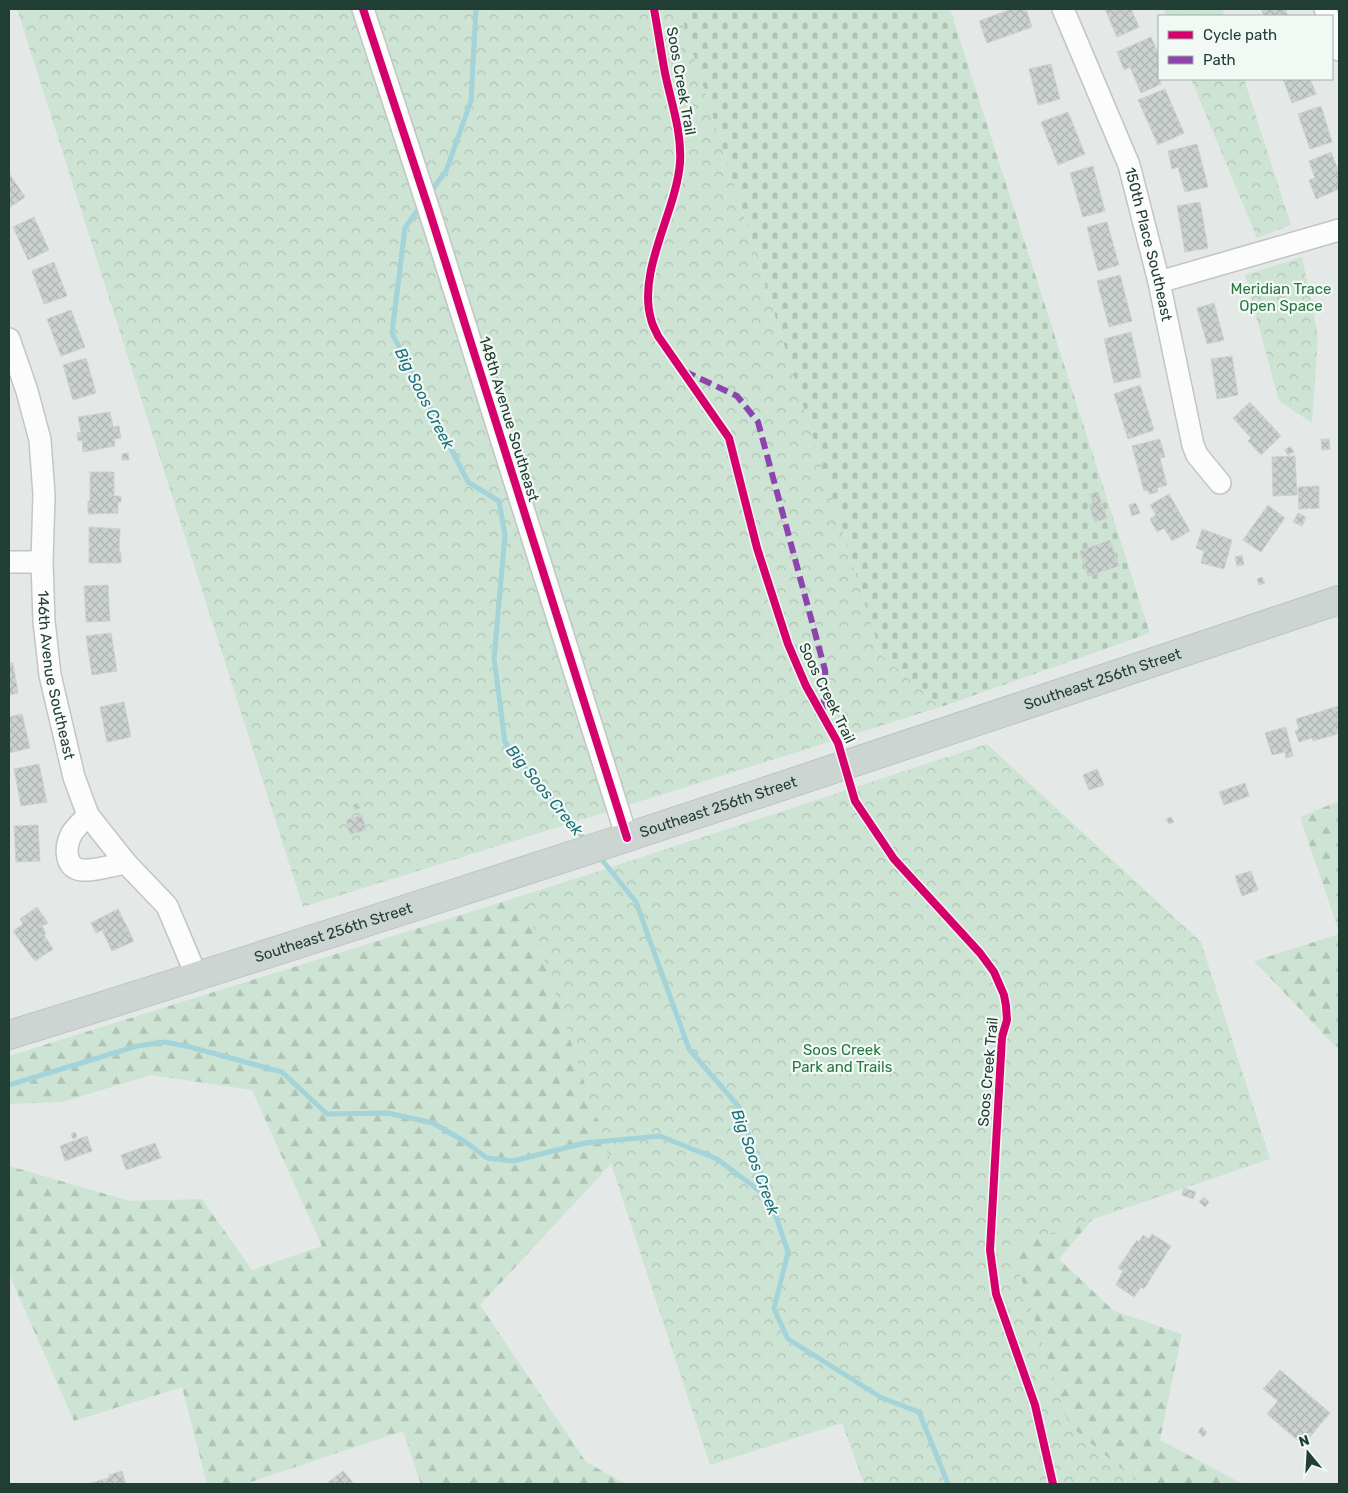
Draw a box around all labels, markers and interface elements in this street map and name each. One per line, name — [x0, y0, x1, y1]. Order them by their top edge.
legend — [1158, 15, 1333, 80]
street label: Soos Creek Trail — [663, 25, 699, 137]
text: Cycle path — [1203, 26, 1277, 44]
text: Path — [1203, 51, 1236, 69]
street label: 150th Place Southeast — [1121, 165, 1176, 323]
park label: Meridian Trace Open Space — [1231, 280, 1331, 315]
street label: 148th Avenue Southeast — [475, 334, 543, 504]
water label: Big Soos Creek — [391, 344, 459, 453]
street label: 146th Avenue Southeast — [34, 590, 79, 761]
street label: Soos Creek Trail — [795, 640, 859, 746]
street label: Southeast 256th Street — [1022, 644, 1184, 714]
water label: Big Soos Creek — [502, 741, 587, 840]
street label: Southeast 256th Street — [637, 773, 799, 841]
street label: Southeast 256th Street — [252, 899, 415, 966]
street label: Soos Creek Trail — [974, 1017, 1002, 1127]
park label: Soos Creek Park and Trails — [792, 1041, 893, 1076]
water label: Big Soos Creek — [728, 1107, 784, 1218]
north arrow — [1283, 1428, 1333, 1478]
text: N — [1297, 1431, 1312, 1451]

